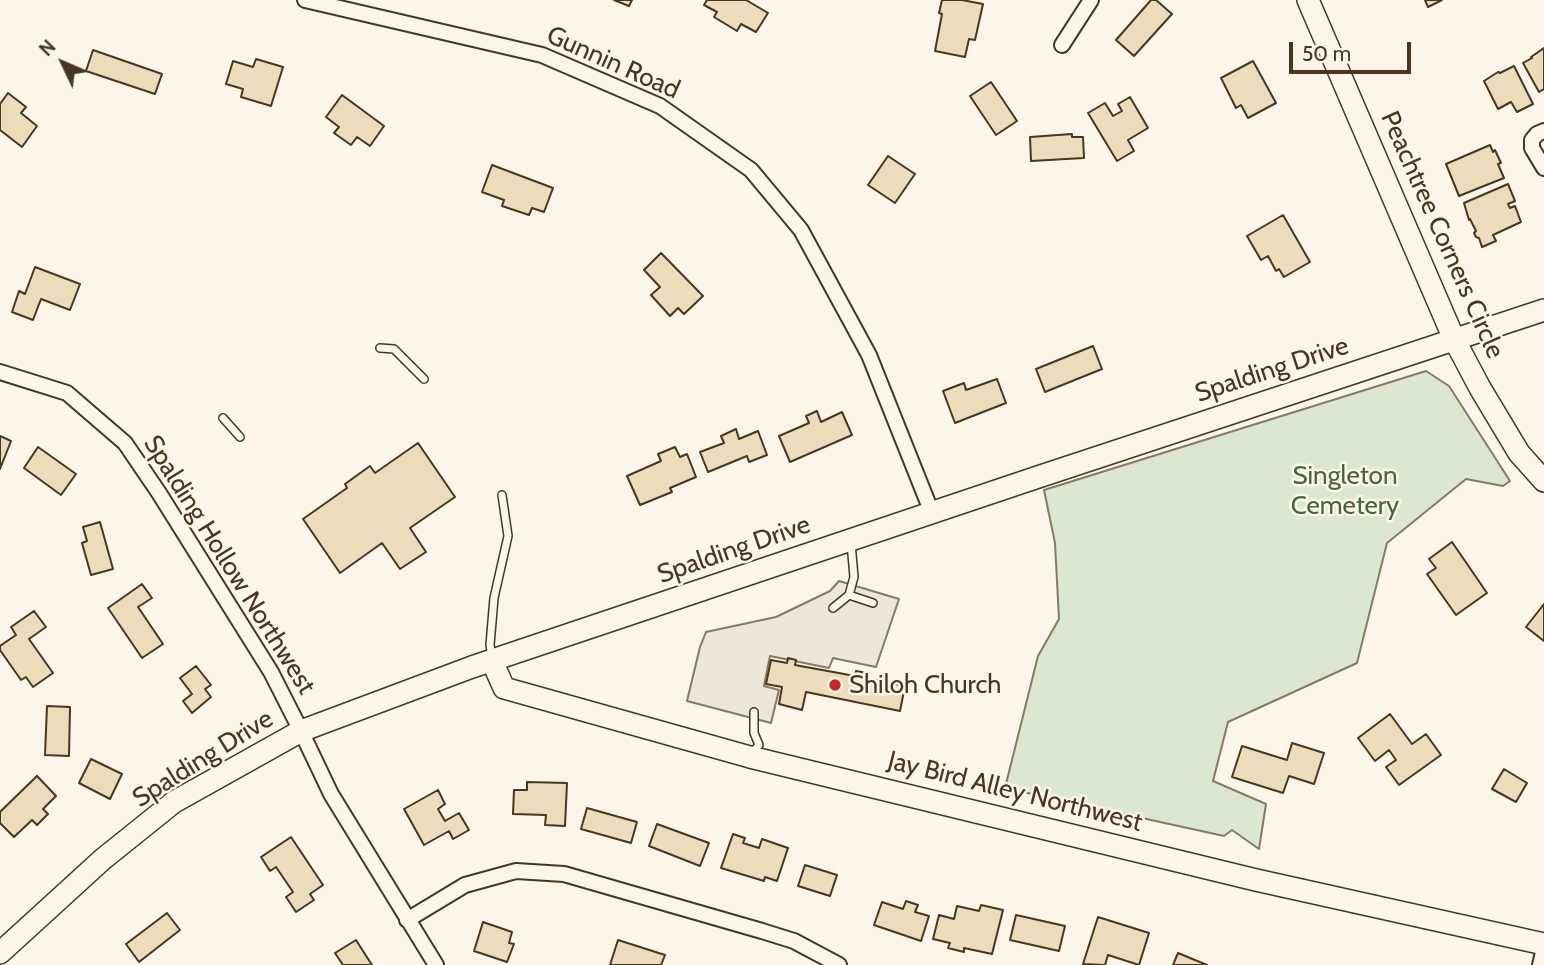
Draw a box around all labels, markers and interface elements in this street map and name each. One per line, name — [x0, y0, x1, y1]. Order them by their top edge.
street label: Gunnin Road — [542, 20, 684, 106]
north arrow — [28, 28, 98, 98]
scale bar — [1292, 28, 1414, 72]
text: N — [35, 35, 60, 61]
text: 50 m — [1302, 41, 1351, 66]
street label: Peachtree Corners Circle — [1373, 107, 1511, 363]
street label: Spalding Drive — [1191, 331, 1353, 409]
street label: Spalding Hollow Northwest — [136, 430, 322, 700]
park label: Singleton Cemetery — [1291, 460, 1399, 522]
street label: Spalding Drive — [653, 509, 815, 591]
place label: Shiloh Church — [849, 669, 1001, 701]
marker: Shiloh Church — [827, 677, 843, 693]
street label: Spalding Drive — [127, 703, 279, 815]
street label: Jay Bird Alley Northwest — [885, 745, 1145, 839]

